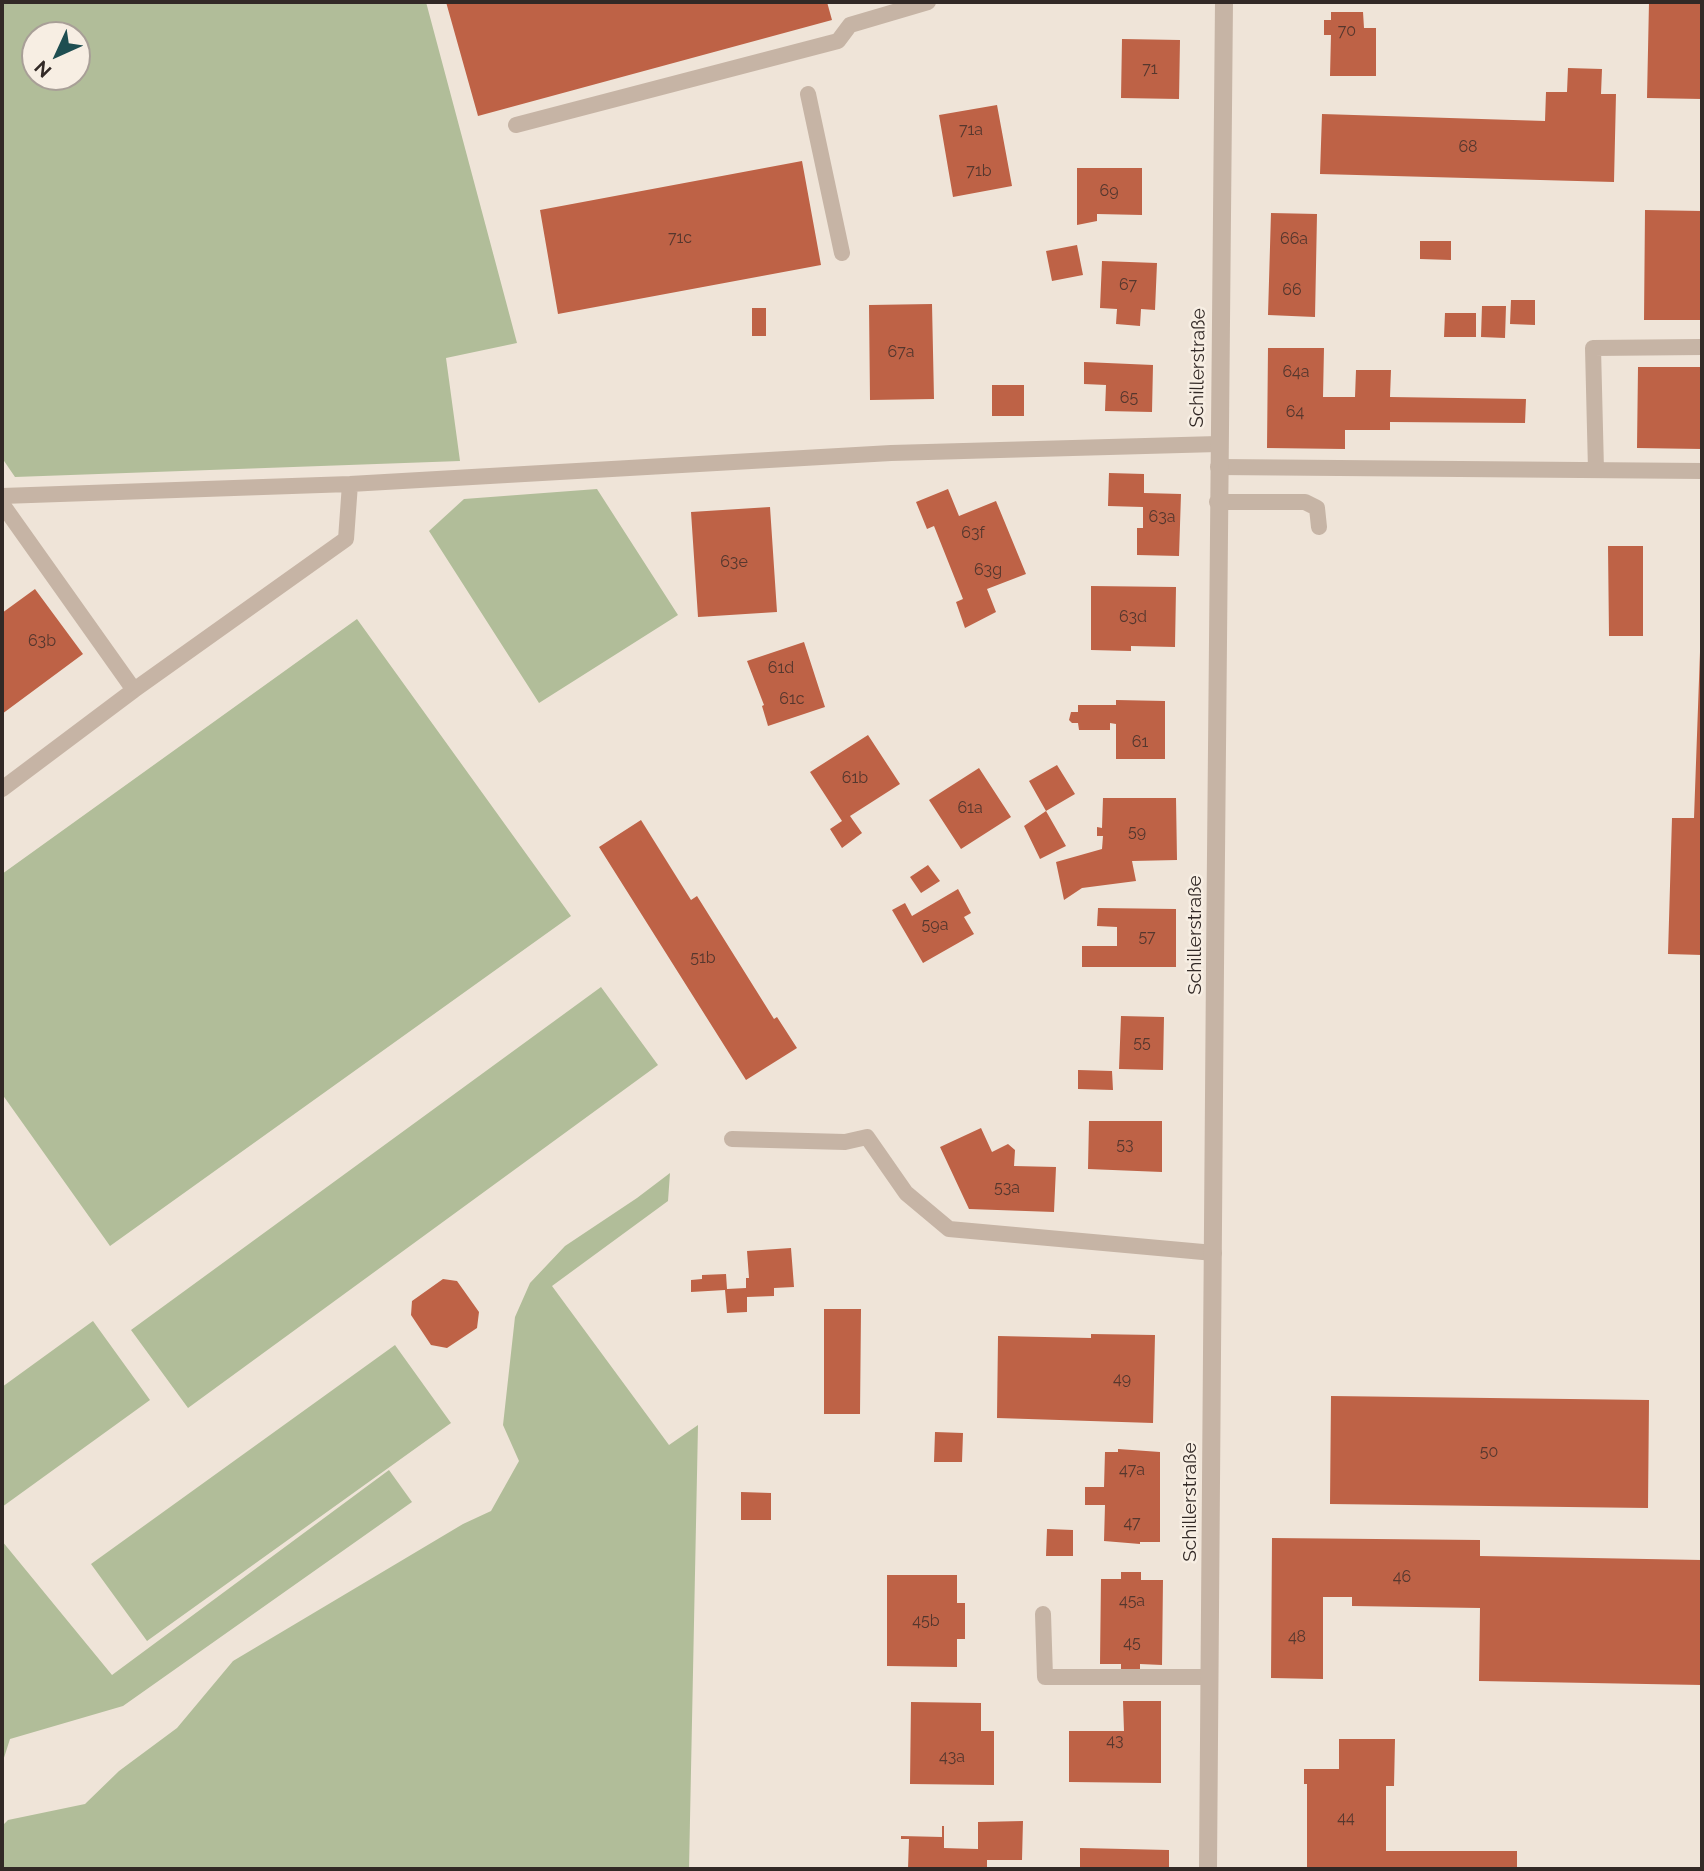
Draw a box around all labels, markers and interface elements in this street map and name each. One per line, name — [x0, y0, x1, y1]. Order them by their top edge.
north arrow — [21, 21, 91, 91]
house number: 70 — [1338, 21, 1356, 41]
text: N — [30, 57, 55, 82]
house number: 71 — [1142, 59, 1158, 79]
house number: 71a — [959, 120, 983, 140]
house number: 68 — [1458, 137, 1478, 157]
house number: 71b — [966, 161, 992, 181]
house number: 69 — [1099, 181, 1119, 201]
house number: 71c — [668, 228, 692, 248]
house number: 66a — [1280, 229, 1308, 249]
house number: 67 — [1119, 275, 1137, 295]
house number: 66 — [1282, 280, 1302, 300]
street label: Schillerstraße — [1186, 308, 1210, 428]
house number: 67a — [888, 342, 914, 362]
house number: 64a — [1282, 362, 1310, 382]
house number: 65 — [1120, 388, 1138, 408]
house number: 64 — [1286, 402, 1304, 422]
house number: 63a — [1149, 507, 1175, 527]
house number: 63f — [961, 523, 985, 543]
house number: 63e — [720, 552, 748, 572]
house number: 63g — [974, 560, 1002, 580]
house number: 63d — [1119, 607, 1147, 627]
house number: 63b — [28, 631, 56, 651]
house number: 61d — [768, 658, 794, 678]
house number: 61c — [779, 689, 805, 709]
house number: 61 — [1132, 732, 1148, 752]
house number: 61b — [842, 768, 868, 788]
house number: 61a — [957, 798, 983, 818]
house number: 59 — [1128, 822, 1146, 842]
street label: Schillerstraße — [1184, 875, 1206, 995]
house number: 59a — [922, 915, 948, 935]
house number: 57 — [1138, 927, 1156, 947]
house number: 51b — [690, 948, 716, 968]
house number: 55 — [1133, 1033, 1151, 1053]
house number: 53 — [1116, 1135, 1134, 1155]
house number: 53a — [994, 1178, 1020, 1198]
house number: 49 — [1113, 1369, 1131, 1389]
street label: Schillerstraße — [1179, 1442, 1201, 1562]
house number: 50 — [1480, 1442, 1498, 1462]
house number: 47a — [1119, 1460, 1145, 1480]
house number: 47 — [1123, 1513, 1141, 1533]
house number: 46 — [1393, 1567, 1411, 1587]
house number: 45a — [1119, 1591, 1145, 1611]
house number: 45b — [912, 1611, 940, 1631]
house number: 48 — [1288, 1627, 1306, 1647]
house number: 45 — [1123, 1633, 1141, 1653]
house number: 43 — [1106, 1731, 1124, 1751]
house number: 43a — [939, 1747, 965, 1767]
house number: 44 — [1337, 1808, 1355, 1828]

